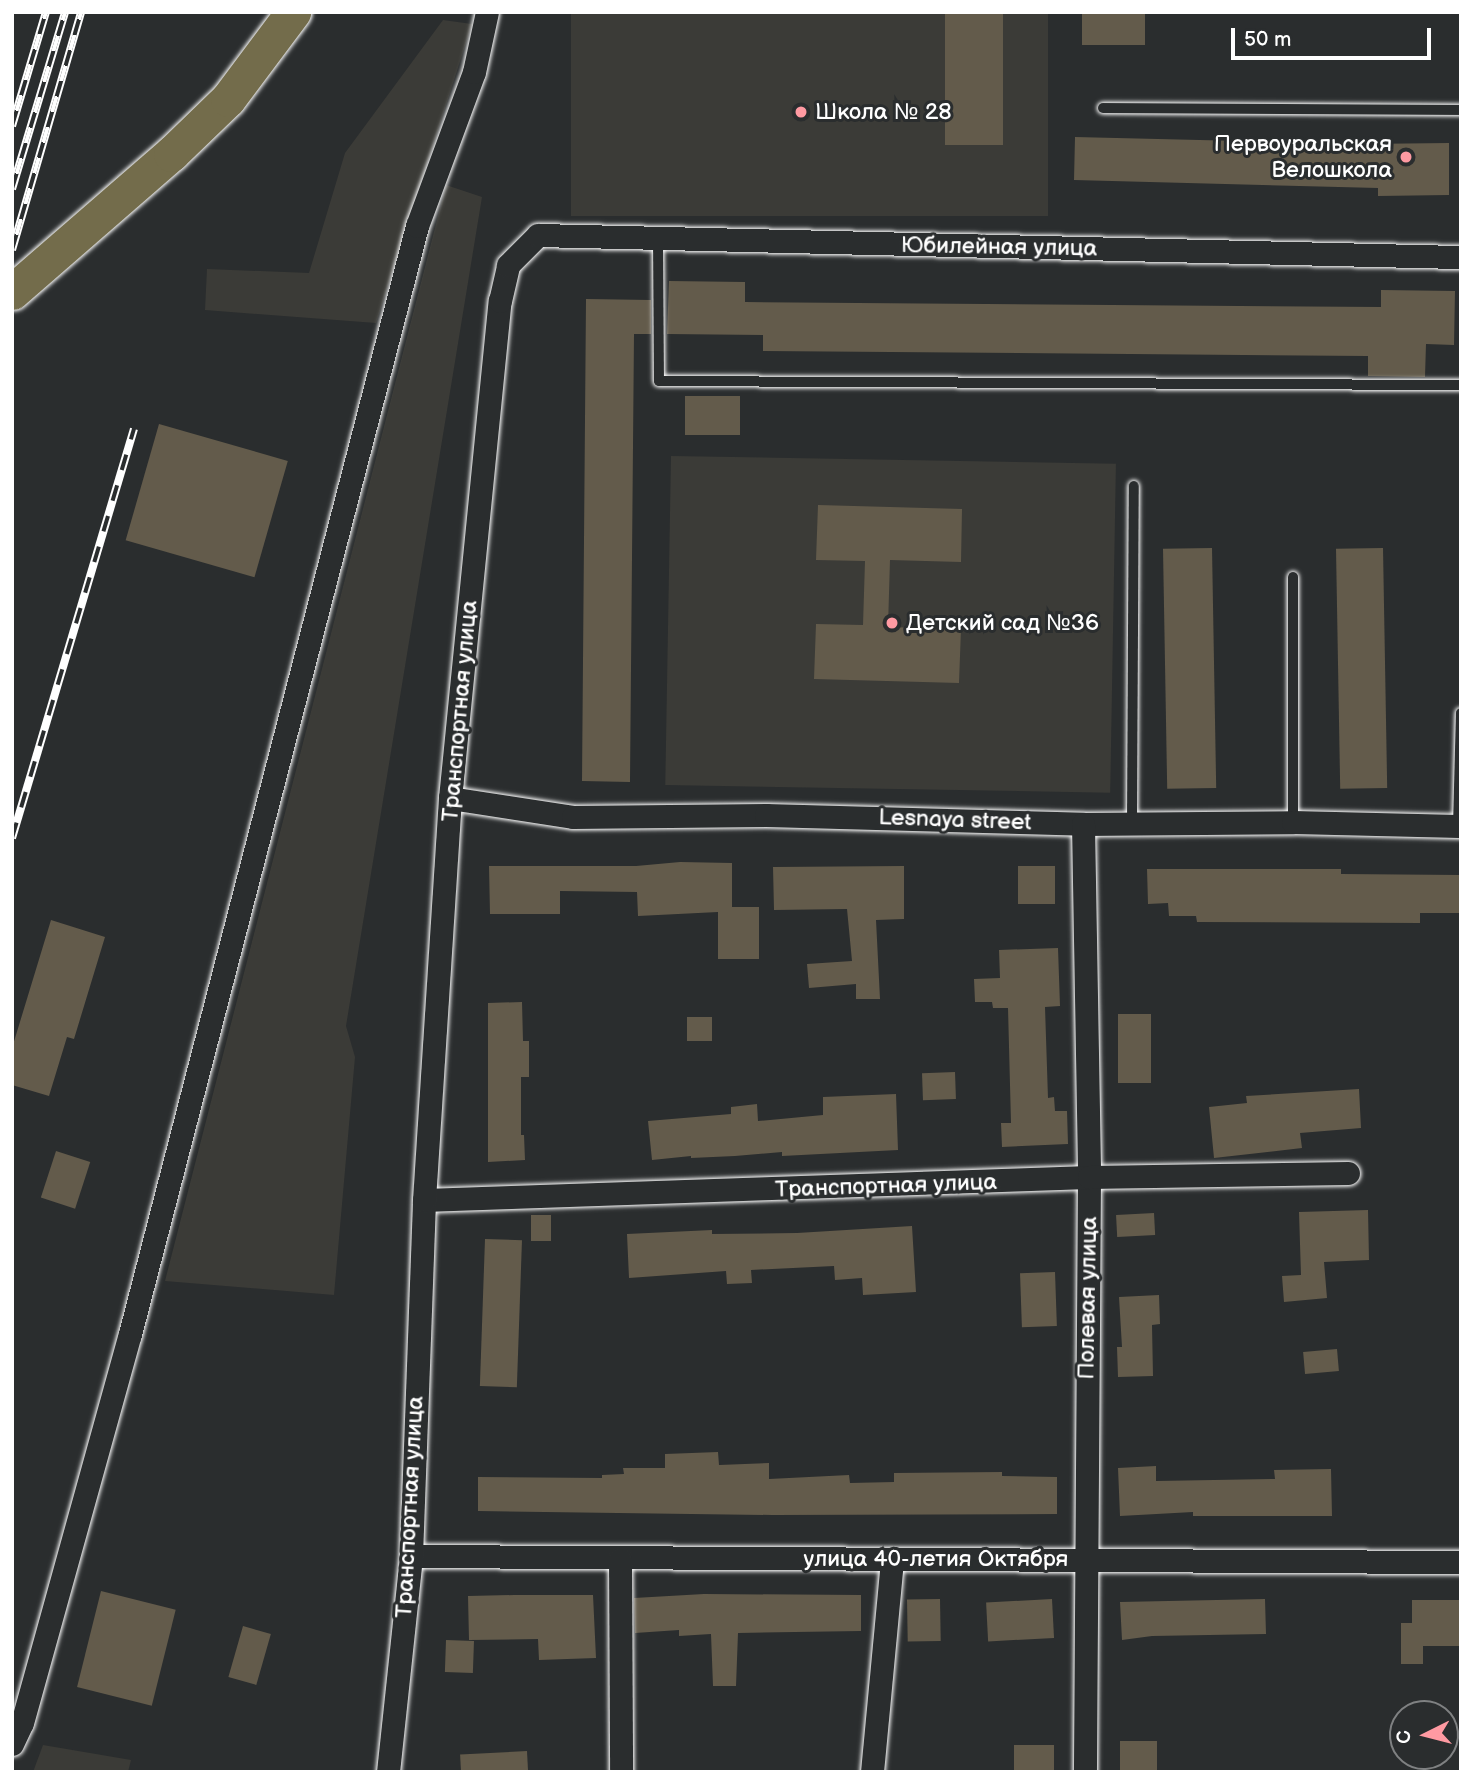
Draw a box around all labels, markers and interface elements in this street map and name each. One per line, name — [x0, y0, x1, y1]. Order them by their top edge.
scale bar — [1235, 14, 1434, 58]
text: 50 m — [1244, 27, 1291, 52]
place label: Школа № 28 — [815, 98, 952, 126]
marker: Школа № 28 — [793, 104, 809, 120]
place label: Первоуральская Велошкола — [1214, 130, 1392, 184]
marker: Первоуральская Велошкола — [1398, 149, 1414, 165]
street label: Юбилейная улица — [901, 231, 1097, 263]
street label: Транспортная улица — [437, 599, 483, 823]
place label: Детский сад №36 — [906, 609, 1099, 637]
marker: Детский сад №36 — [884, 615, 900, 631]
street label: Lesnaya street — [878, 804, 1032, 836]
street label: Транспортная улица — [775, 1168, 997, 1204]
street label: Полевая улица — [1073, 1216, 1103, 1380]
street label: Транспортная улица — [390, 1395, 430, 1619]
street label: улица 40-летия Октября — [804, 1545, 1068, 1573]
north arrow — [1389, 1700, 1459, 1770]
text: С — [1392, 1729, 1417, 1745]

